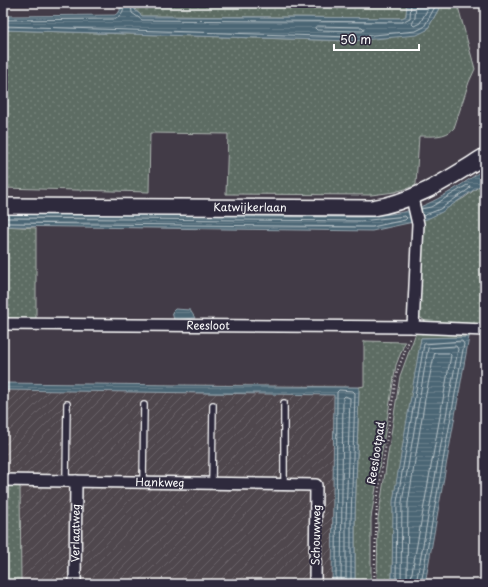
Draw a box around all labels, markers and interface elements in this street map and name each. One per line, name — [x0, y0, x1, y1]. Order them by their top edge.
scale bar — [334, 26, 419, 52]
text: 50 m — [340, 30, 371, 48]
street label: Katwijkerlaan — [213, 198, 287, 216]
street label: Reesloot — [186, 316, 230, 334]
street label: Reeslootpad — [362, 420, 389, 486]
street label: Hankweg — [135, 473, 185, 491]
street label: Verlaatweg — [66, 504, 84, 562]
street label: Schouwweg — [306, 504, 325, 566]

